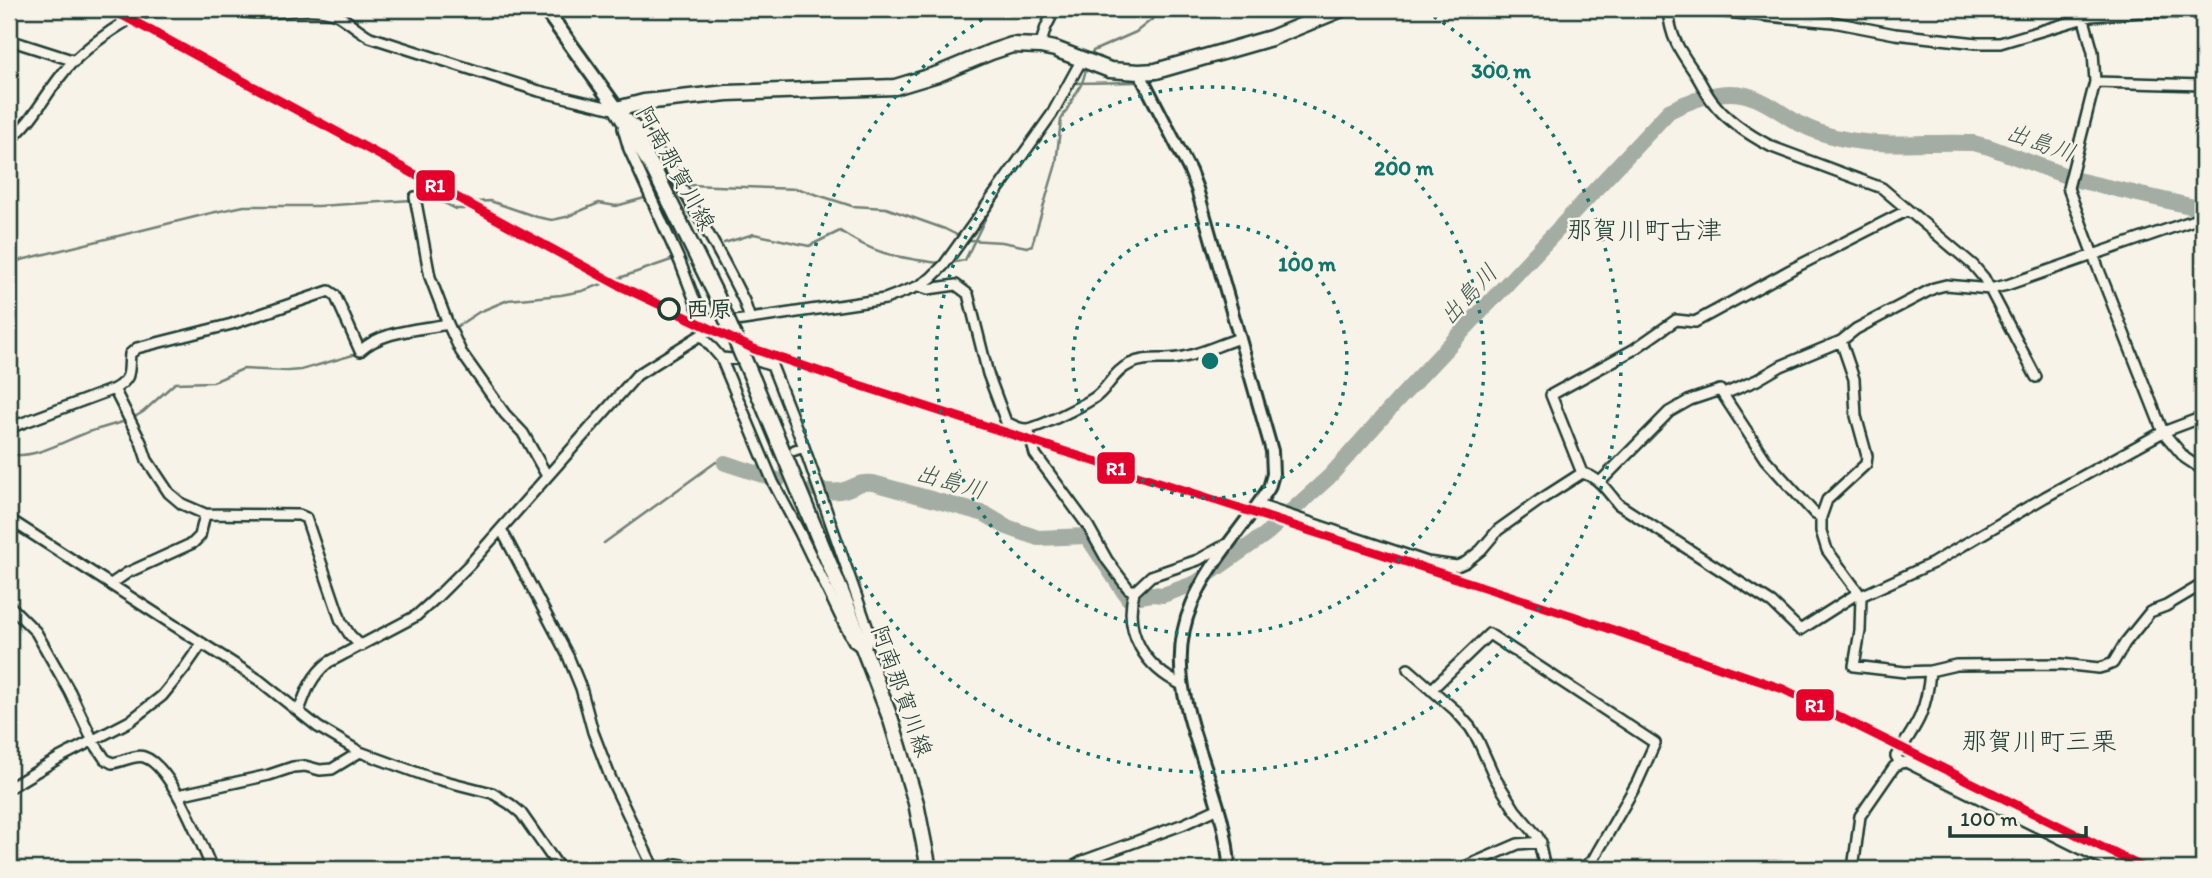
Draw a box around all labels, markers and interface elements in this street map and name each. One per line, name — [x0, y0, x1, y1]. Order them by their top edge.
text: 300 m — [1471, 58, 1531, 83]
street label: 阿南那賀川線 — [630, 101, 722, 235]
water label: 出島川 — [2002, 117, 2080, 167]
text: 200 m — [1374, 155, 1434, 180]
line badge: R1 — [415, 169, 456, 202]
text: R1 — [425, 174, 445, 197]
district label: 那賀川町古津 — [1566, 214, 1722, 246]
text: 100 m — [1278, 251, 1336, 276]
water label: 出島川 — [1433, 258, 1503, 330]
place label: 西原 — [686, 295, 732, 323]
marker: 西原 — [658, 298, 680, 320]
centre of rings — [1198, 349, 1222, 373]
line badge: R1 — [1096, 451, 1136, 485]
water label: 出島川 — [912, 457, 990, 505]
text: R1 — [1106, 457, 1126, 480]
street label: 阿南那賀川線 — [865, 621, 939, 761]
line badge: R1 — [1795, 688, 1835, 722]
text: R1 — [1805, 694, 1825, 717]
district label: 那賀川町三栗 — [1961, 725, 2117, 757]
scale bar — [1950, 794, 2086, 838]
text: 100 m — [1960, 806, 2018, 831]

